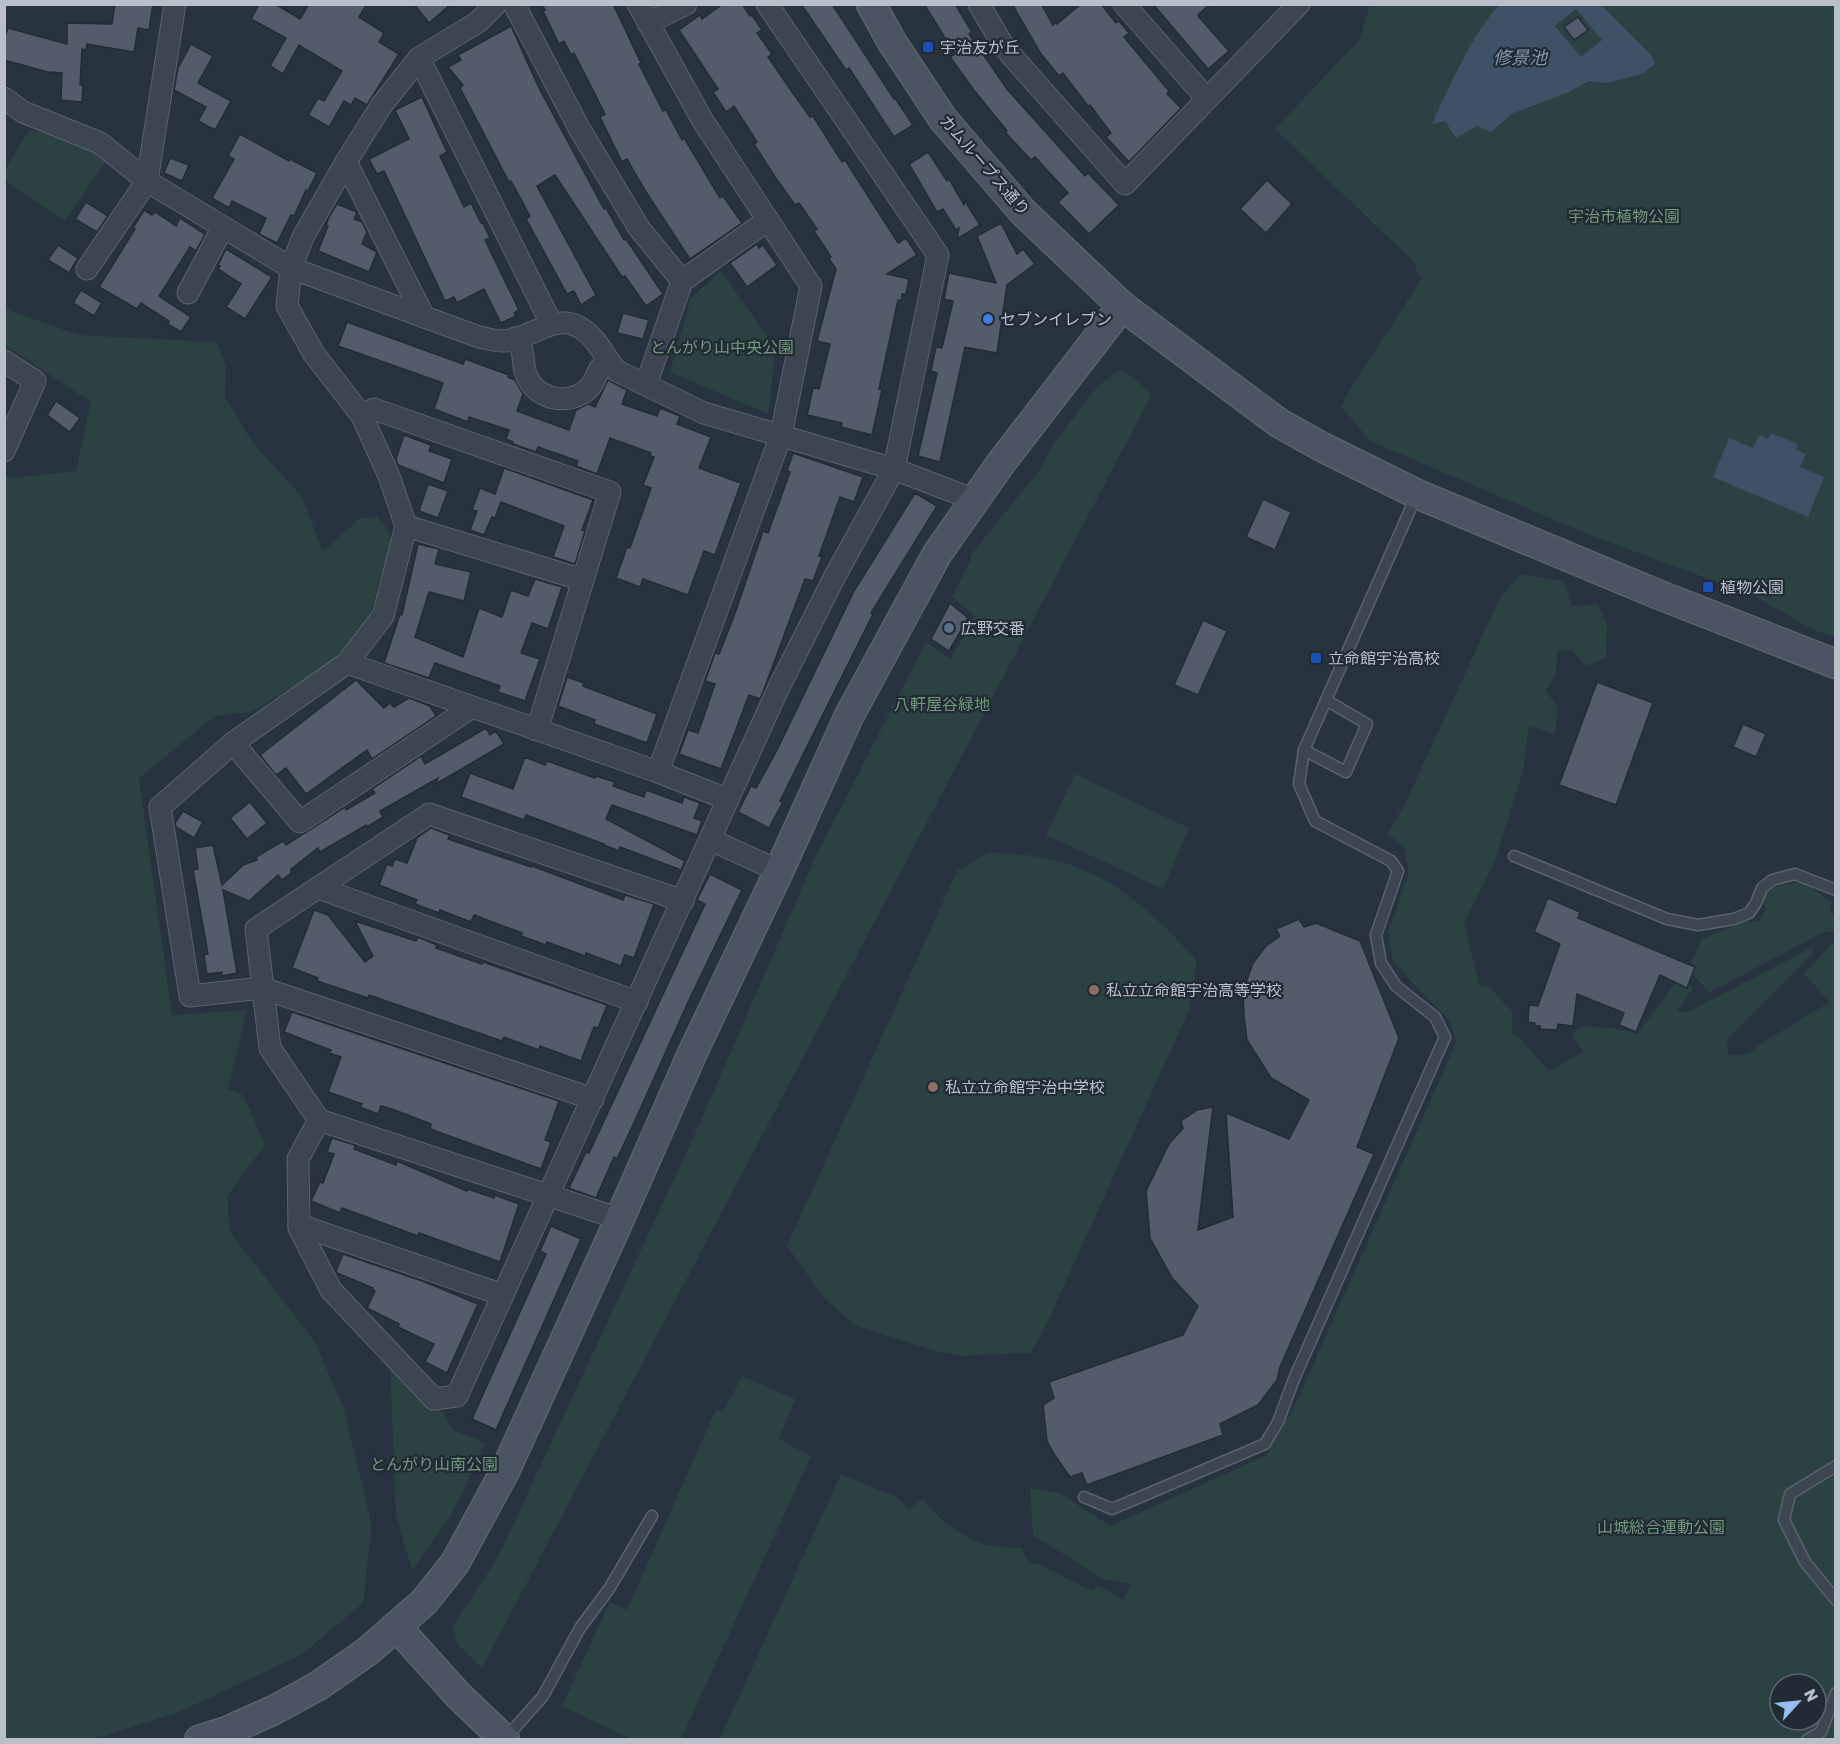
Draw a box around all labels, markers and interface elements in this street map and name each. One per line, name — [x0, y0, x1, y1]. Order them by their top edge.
place label: 宇治友が丘 — [940, 38, 1020, 57]
marker: 宇治友が丘 — [921, 40, 935, 54]
water label: 修景池 — [1493, 47, 1549, 69]
street label: カムループス通り — [936, 111, 1033, 220]
park label: 宇治市植物公園 — [1568, 207, 1680, 226]
place label: セブンイレブン — [1000, 310, 1112, 329]
marker: セブンイレブン — [981, 312, 995, 326]
park label: とんがり山中央公園 — [650, 338, 794, 357]
place label: 植物公園 — [1720, 578, 1784, 597]
marker: 植物公園 — [1701, 580, 1715, 594]
place label: 広野交番 — [961, 619, 1025, 638]
marker: 広野交番 — [942, 621, 956, 635]
place label: 立命館宇治高校 — [1328, 649, 1440, 668]
marker: 立命館宇治高校 — [1309, 651, 1323, 665]
park label: 八軒屋谷緑地 — [894, 695, 990, 714]
place label: 私立立命館宇治高等学校 — [1106, 981, 1282, 1000]
marker: 私立立命館宇治高等学校 — [1087, 983, 1101, 997]
place label: 私立立命館宇治中学校 — [945, 1078, 1105, 1097]
marker: 私立立命館宇治中学校 — [926, 1080, 940, 1094]
park label: とんがり山南公園 — [370, 1455, 498, 1474]
park label: 山城総合運動公園 — [1597, 1518, 1725, 1537]
north arrow — [1768, 1672, 1828, 1732]
text: N — [1800, 1686, 1822, 1705]

